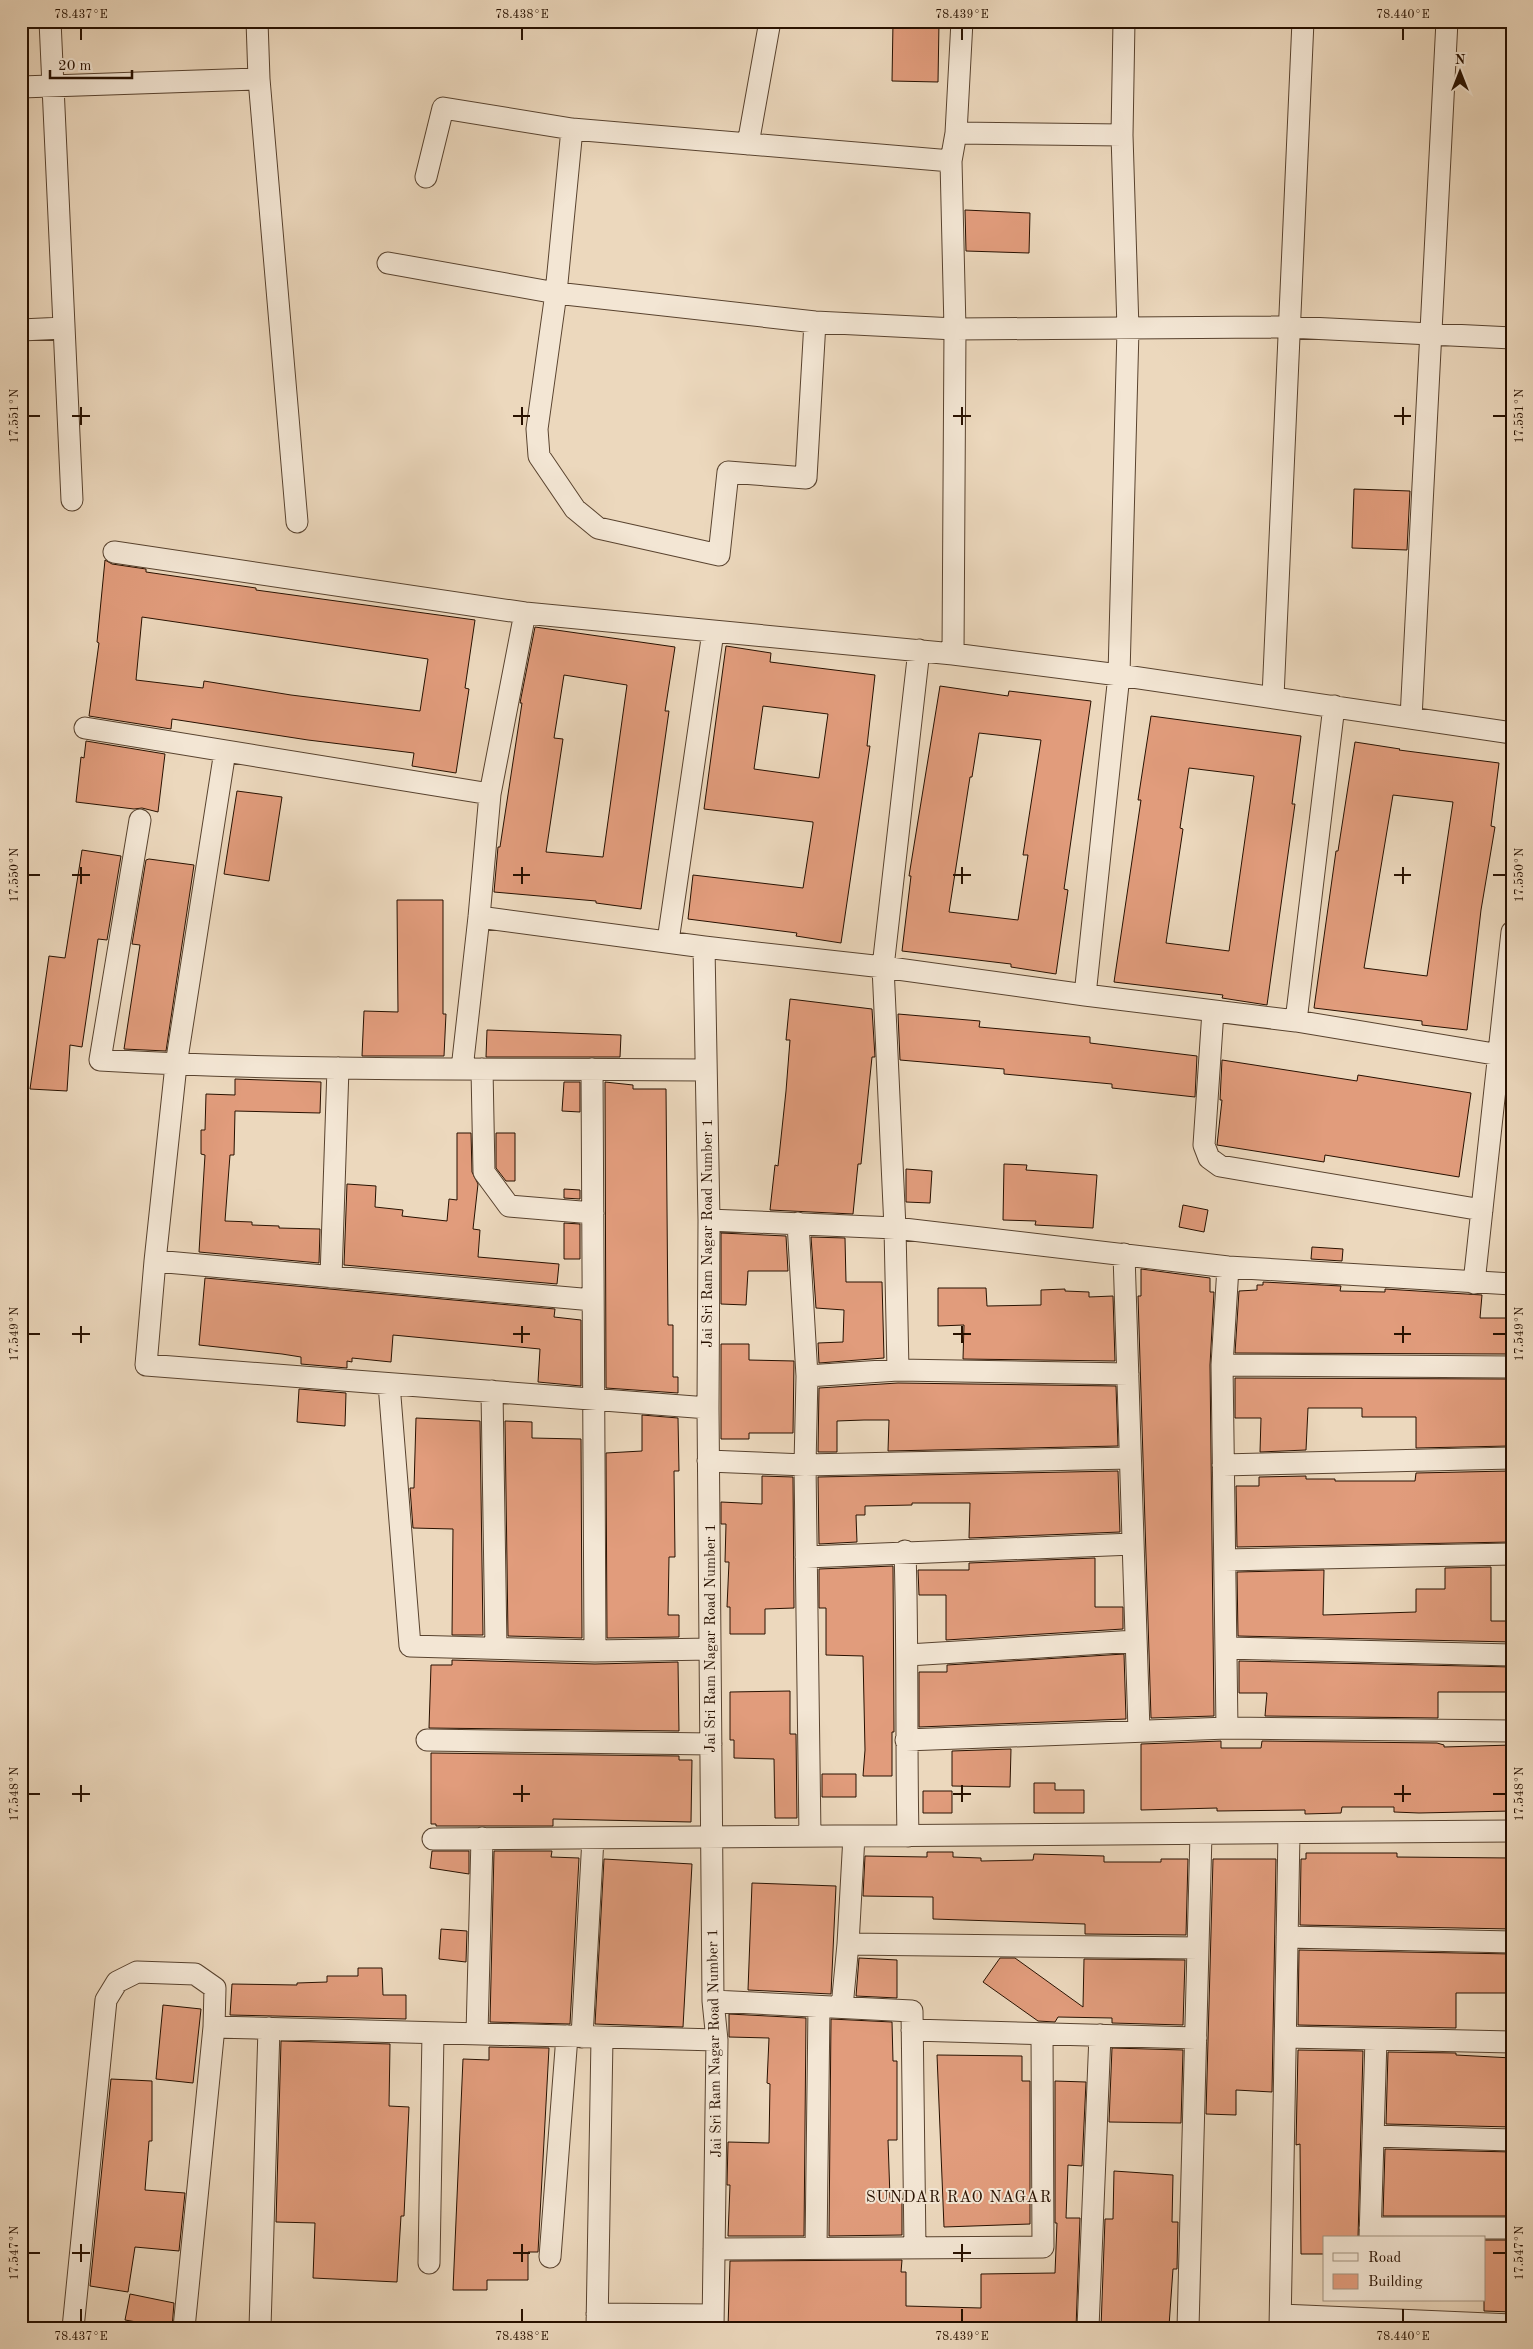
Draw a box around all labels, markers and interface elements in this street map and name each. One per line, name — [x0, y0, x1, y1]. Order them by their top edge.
text: 78.437°E — [54, 9, 108, 21]
text: 78.438°E — [495, 9, 549, 21]
text: 78.439°E — [935, 9, 989, 21]
text: 78.440°E — [1376, 9, 1430, 21]
scale bar — [50, 48, 132, 80]
north arrow — [1436, 48, 1486, 98]
text: N — [1455, 53, 1466, 67]
text: 20 m — [58, 59, 92, 74]
text: 17.551°N — [8, 389, 21, 443]
text: 17.551°N — [1513, 389, 1526, 443]
text: 17.550°N — [8, 848, 21, 902]
text: 17.550°N — [1513, 848, 1526, 902]
street label: Jai Sri Ram Nagar Road Number 1 — [701, 1118, 716, 1348]
text: 17.549°N — [8, 1307, 21, 1361]
text: 17.549°N — [1513, 1307, 1526, 1361]
street label: Jai Sri Ram Nagar Road Number 1 — [704, 1523, 719, 1753]
text: 17.548°N — [8, 1767, 21, 1821]
text: 17.548°N — [1513, 1767, 1526, 1821]
street label: Jai Sri Ram Nagar Road Number 1 — [706, 1928, 725, 2158]
district label: SUNDAR RAO NAGAR — [866, 2190, 1052, 2206]
text: 17.547°N — [8, 2226, 21, 2280]
text: 17.547°N — [1513, 2226, 1526, 2280]
legend — [1323, 2236, 1486, 2302]
text: Road — [1368, 2251, 1402, 2266]
text: Building — [1368, 2275, 1423, 2290]
text: 78.437°E — [54, 2331, 108, 2343]
text: 78.438°E — [495, 2331, 549, 2343]
text: 78.439°E — [935, 2331, 989, 2343]
text: 78.440°E — [1376, 2331, 1430, 2343]

